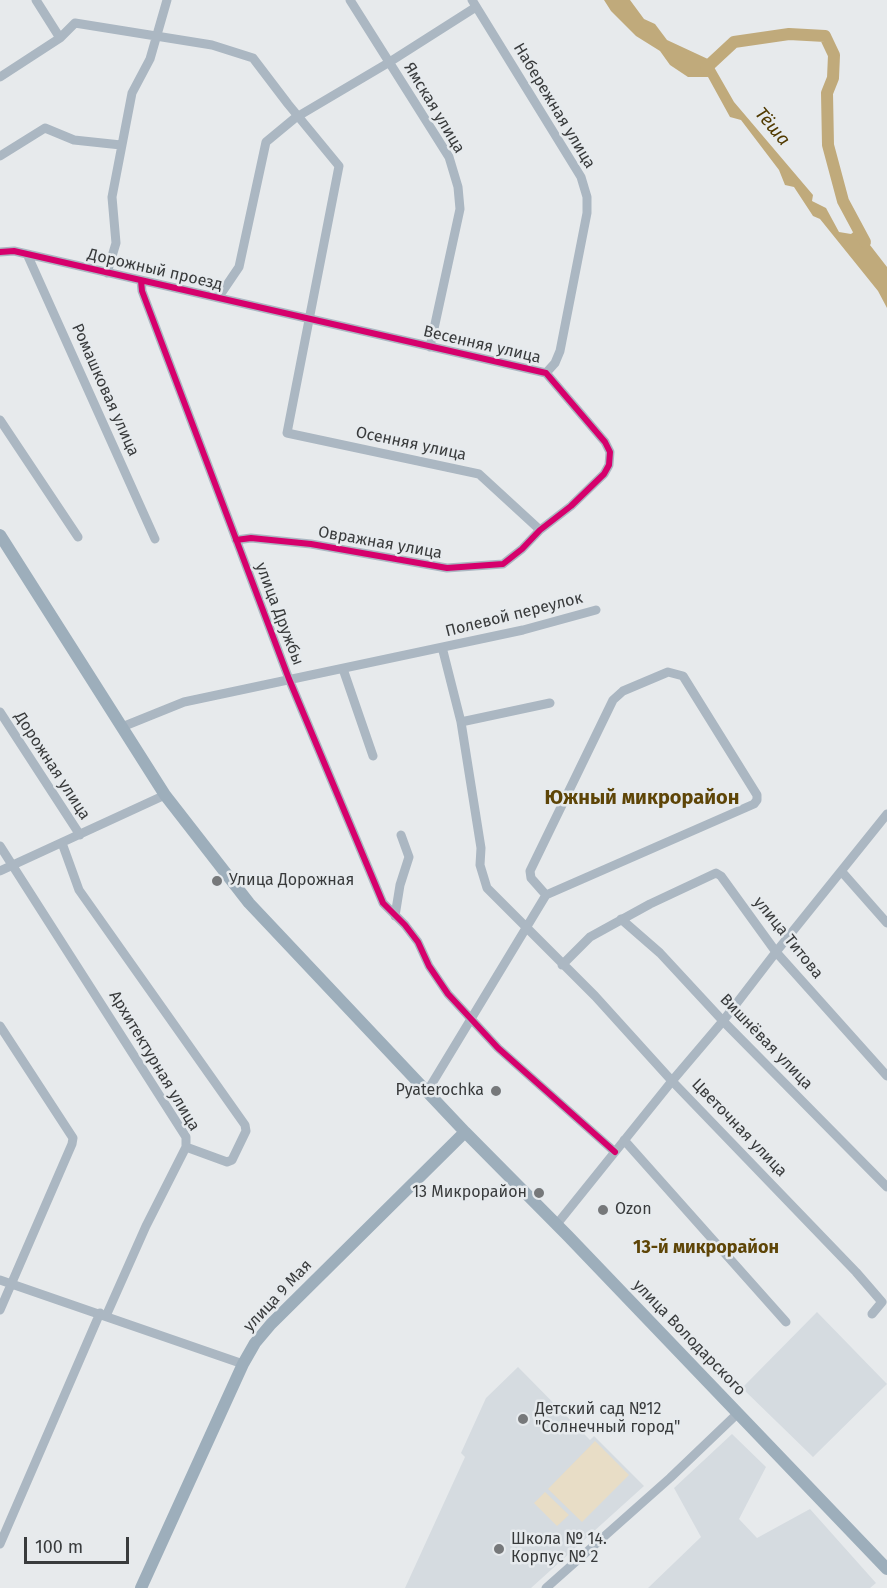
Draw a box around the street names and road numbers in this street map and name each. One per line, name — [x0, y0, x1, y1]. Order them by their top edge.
street label: Набережная улица — [509, 40, 599, 172]
street label: Ямская улица — [399, 59, 469, 157]
street label: Дорожный проезд — [86, 245, 224, 295]
street label: Ромашковая улица — [67, 321, 143, 459]
street label: Весенняя улица — [421, 322, 543, 368]
street label: Осенняя улица — [354, 423, 468, 465]
street label: Овражная улица — [317, 523, 443, 563]
street label: улица Дружбы — [251, 560, 307, 668]
street label: Полевой переулок — [443, 589, 585, 641]
street label: Дорожная улица — [10, 708, 94, 824]
street label: улица Титова — [749, 893, 827, 983]
street label: Архитектурная улица — [105, 987, 203, 1135]
street label: Вишнёвая улица — [716, 990, 816, 1094]
street label: Цветочная улица — [687, 1075, 791, 1181]
street label: улица 9 Мая — [240, 1256, 316, 1336]
street label: улица Володарского — [629, 1276, 749, 1400]

